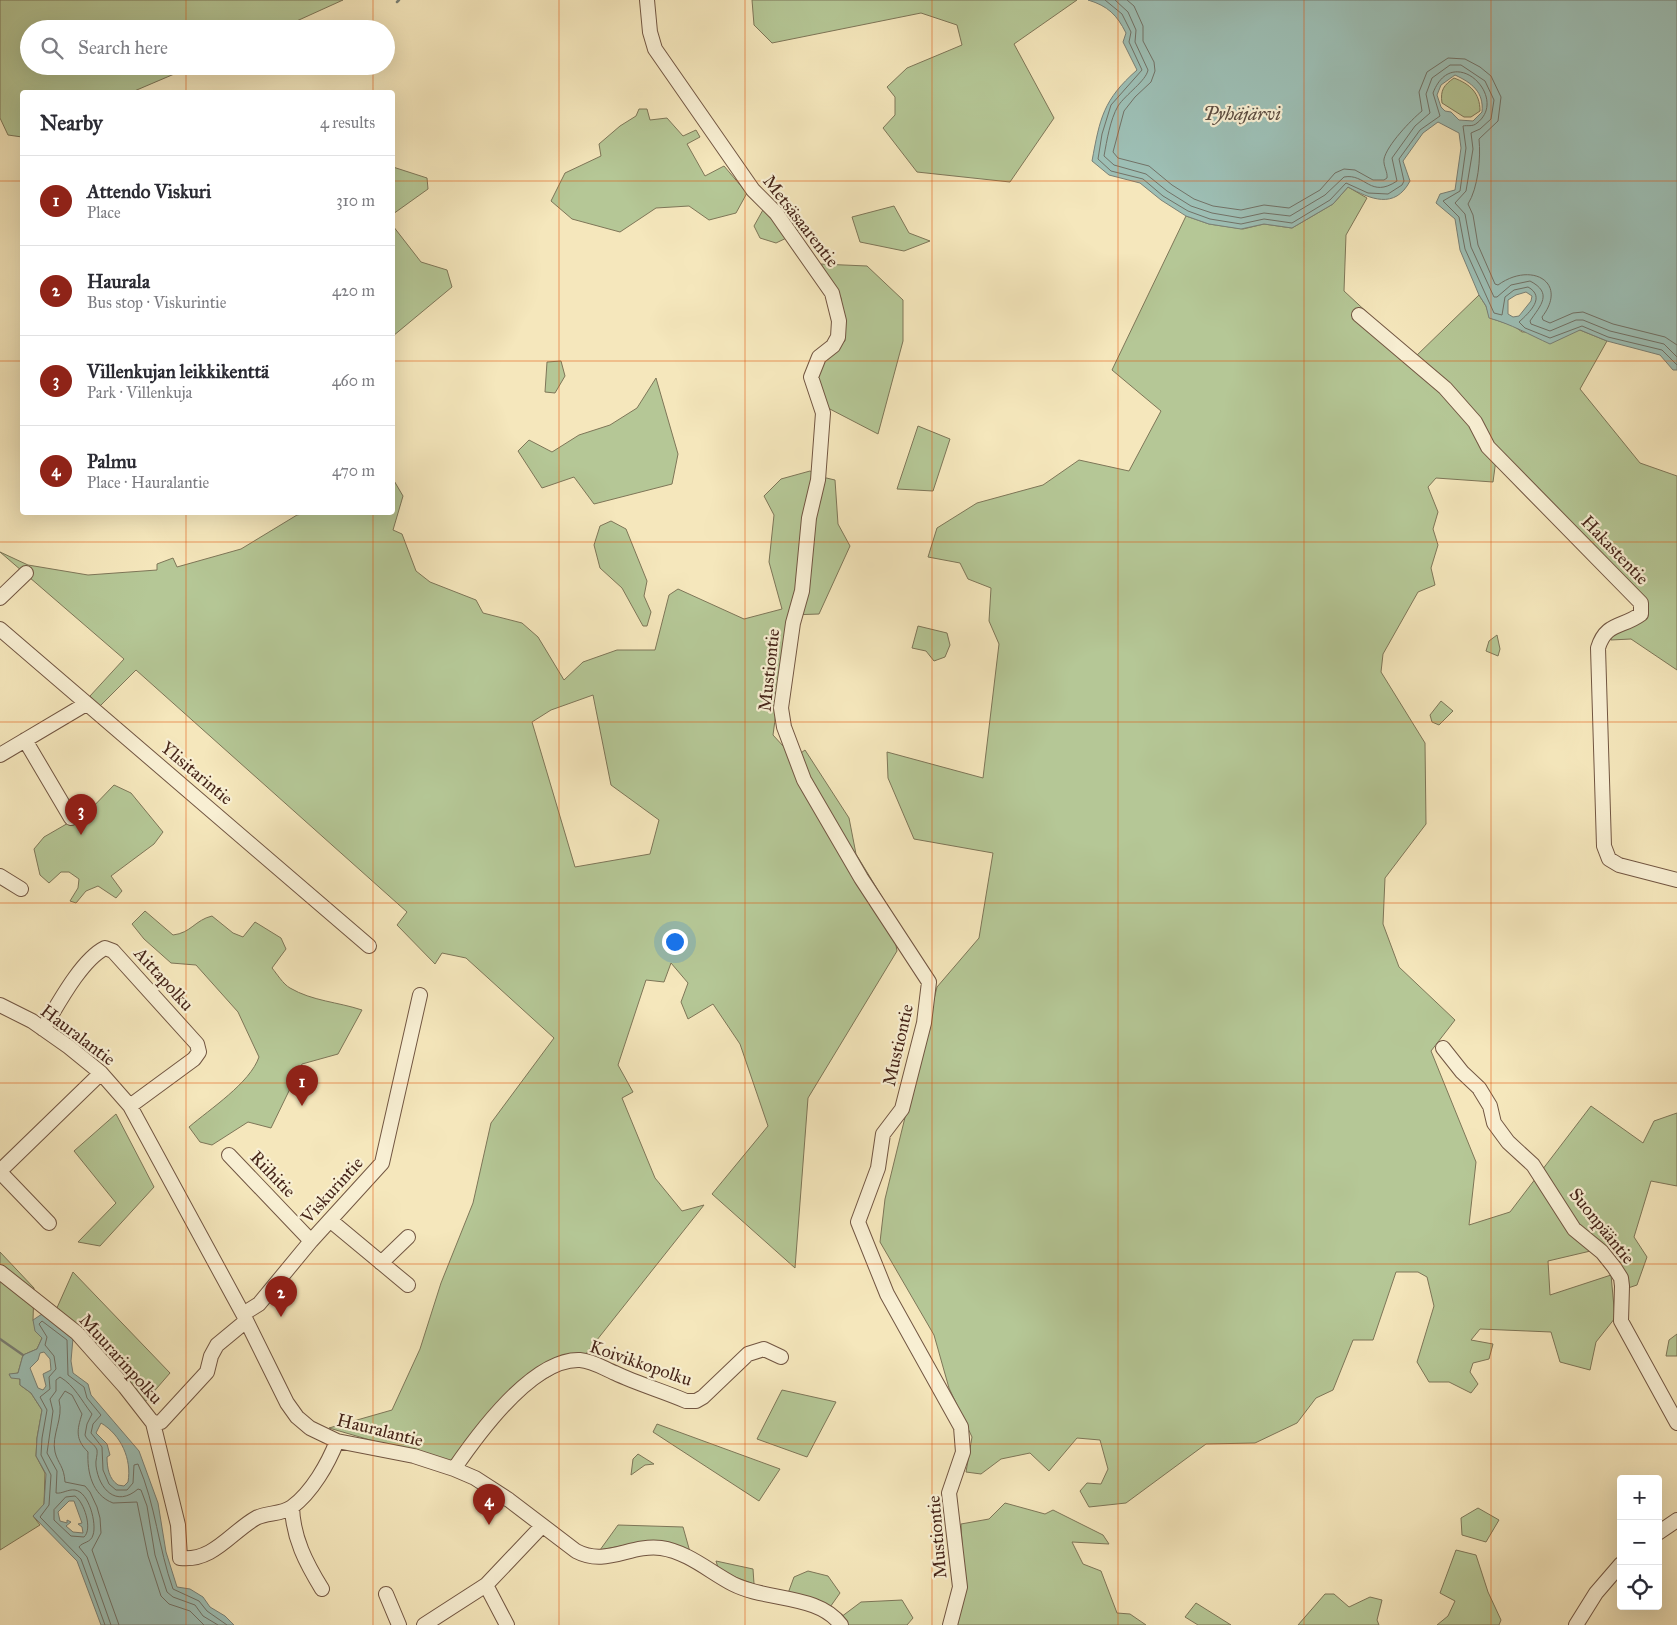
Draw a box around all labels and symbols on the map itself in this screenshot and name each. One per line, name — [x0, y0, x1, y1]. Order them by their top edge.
water label: Pyhäjärvi — [1203, 102, 1281, 125]
street label: Metsäsaarentie — [758, 171, 844, 271]
street label: Hakastentie — [1577, 511, 1653, 589]
street label: Mustiontie — [754, 627, 784, 713]
street label: Ylisitarintie — [157, 737, 237, 809]
pin: 3 — [65, 794, 97, 835]
your location — [662, 929, 688, 955]
street label: Aittapolku — [129, 942, 199, 1016]
street label: Hauralantie — [36, 1000, 120, 1070]
street label: Mustiontie — [878, 1002, 918, 1088]
pin: 1 — [286, 1065, 318, 1106]
street label: Riihitie — [246, 1146, 300, 1202]
street label: Viskurintie — [296, 1152, 368, 1229]
street label: Suonpääntie — [1565, 1184, 1639, 1268]
pin: 2 — [265, 1276, 297, 1317]
street label: Muurarinpolku — [75, 1309, 168, 1409]
street label: Koivikkopolku — [587, 1335, 695, 1391]
street label: Hauralantie — [335, 1409, 425, 1451]
pin: 4 — [473, 1484, 505, 1525]
street label: Mustiontie — [922, 1495, 952, 1579]

